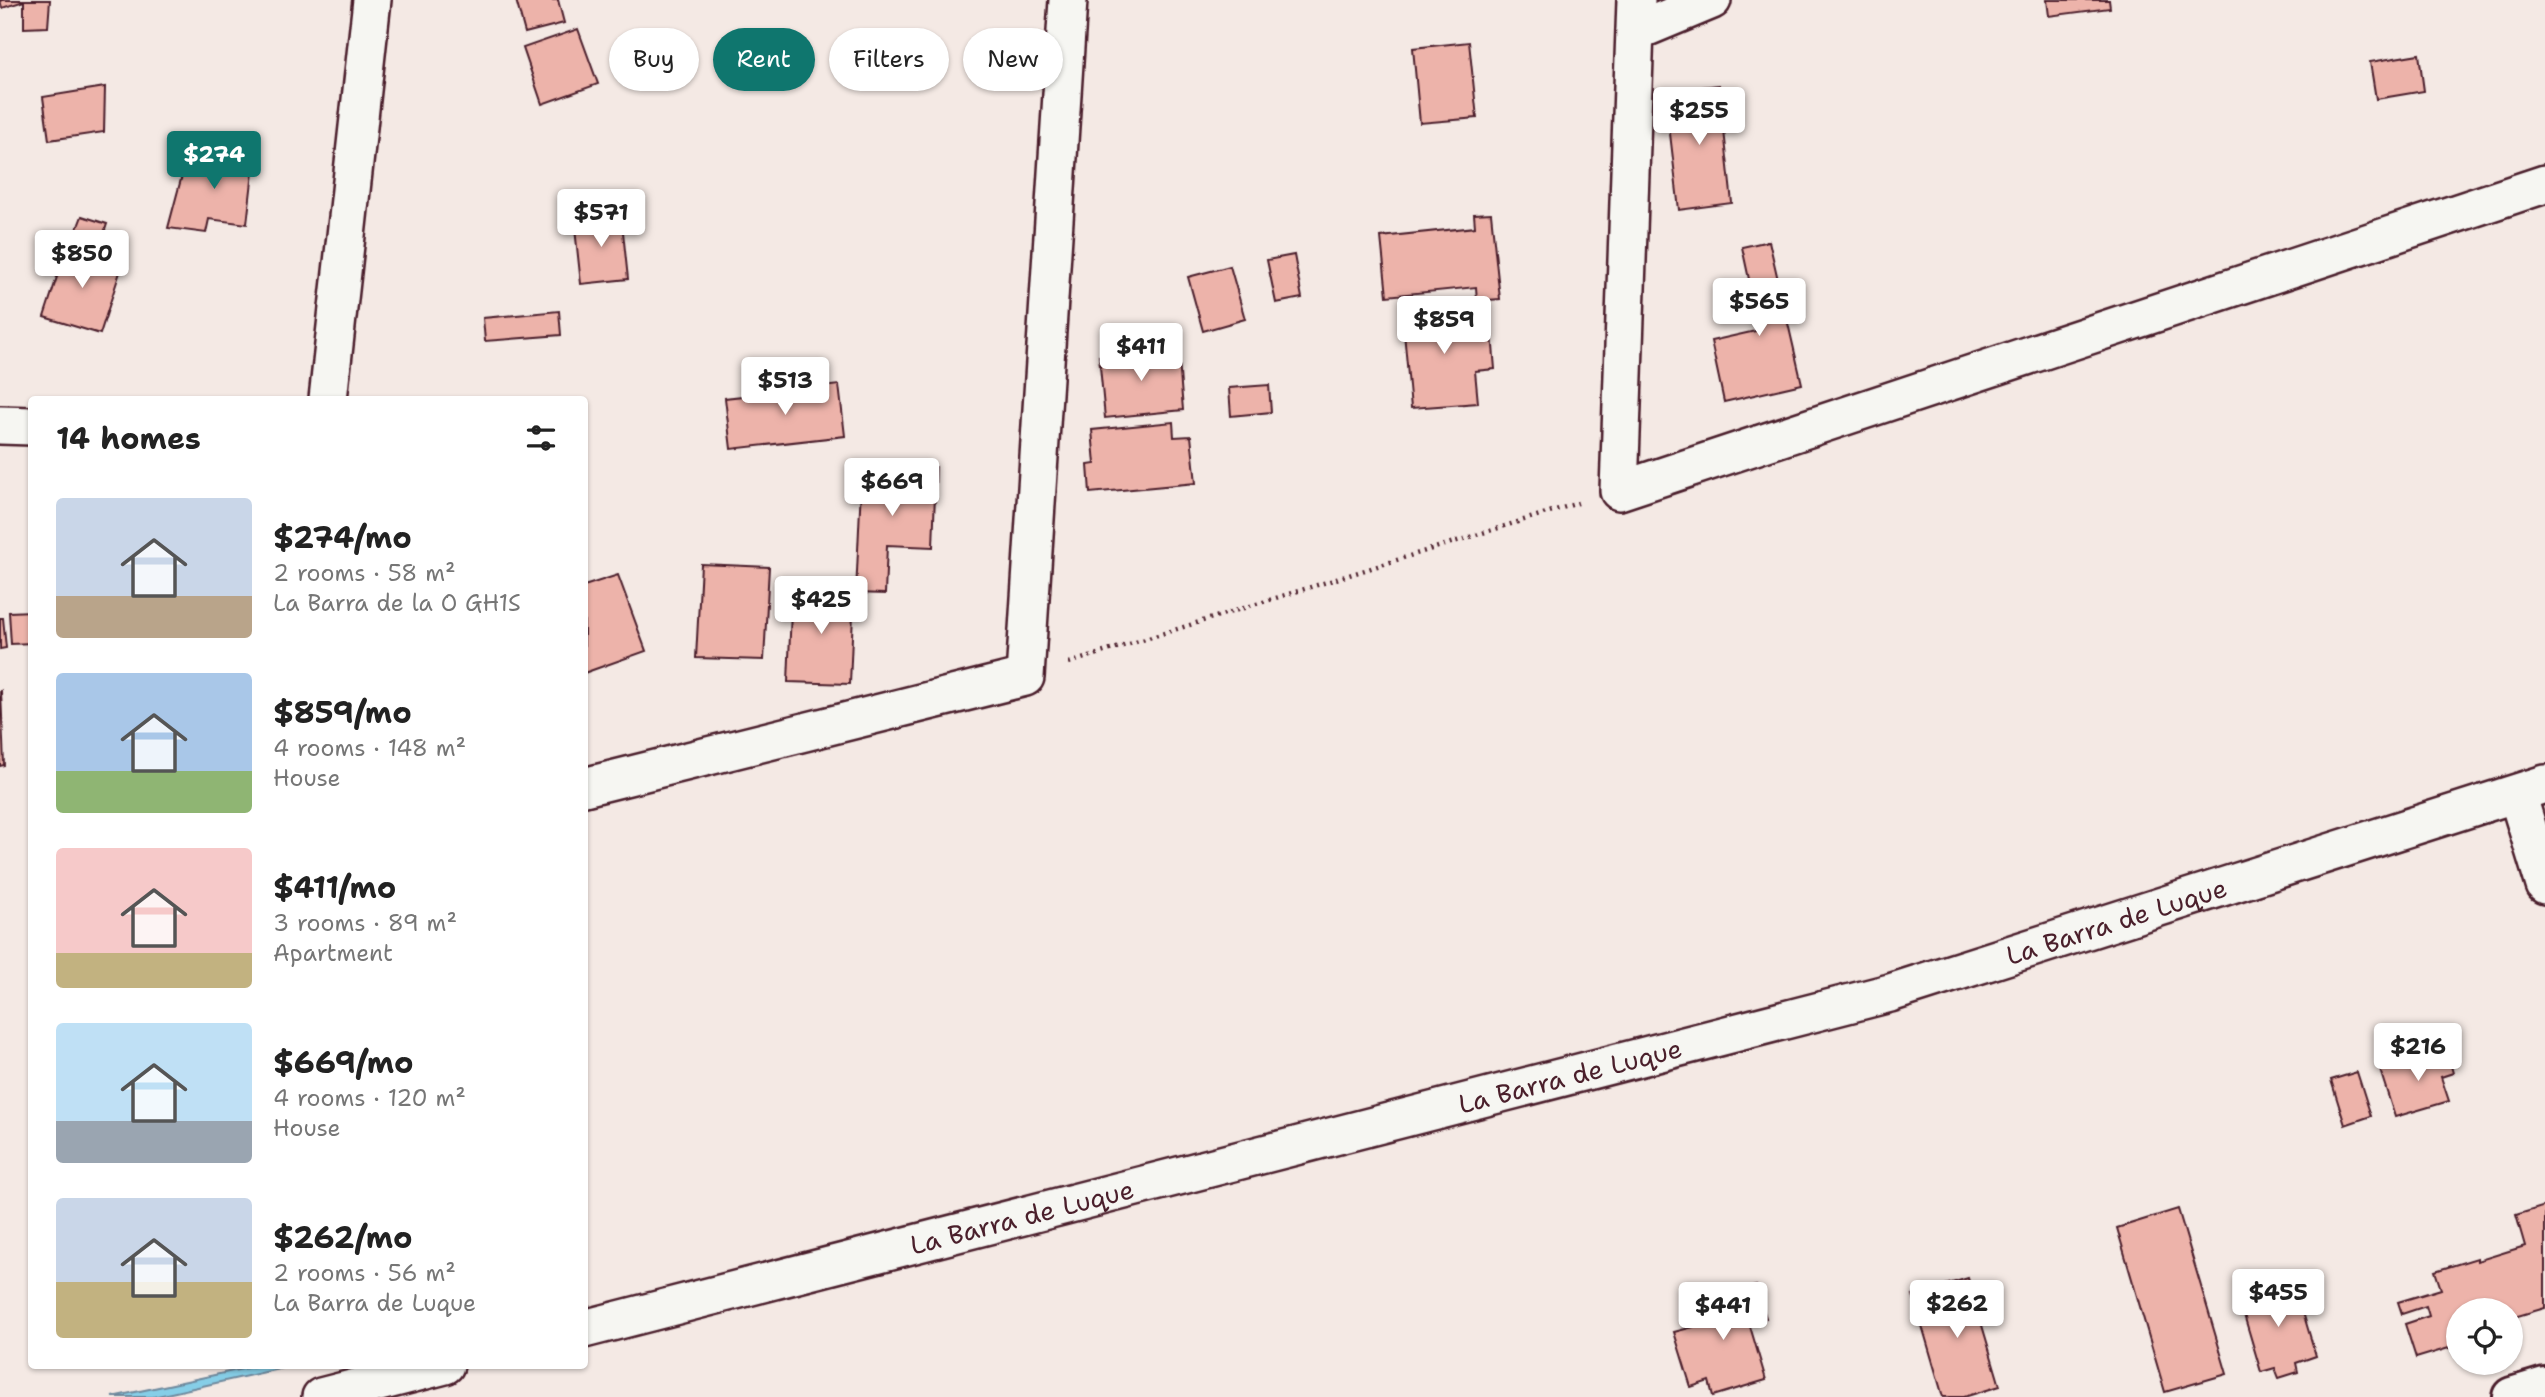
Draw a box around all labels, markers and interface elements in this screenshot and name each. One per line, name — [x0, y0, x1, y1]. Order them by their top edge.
chip: Buy — [609, 28, 699, 91]
chip: Rent — [713, 28, 815, 91]
chip: Filters — [829, 28, 949, 91]
chip: New — [963, 28, 1063, 91]
pin: $255 — [1658, 88, 1740, 147]
text: $255 — [1669, 95, 1729, 125]
pin: $274 — [173, 132, 255, 191]
text: $274 — [183, 139, 245, 169]
pin: $571 — [560, 190, 642, 249]
text: $571 — [573, 197, 629, 227]
pin: $850 — [41, 230, 123, 290]
text: $850 — [51, 238, 113, 268]
pin: $565 — [1718, 278, 1800, 338]
text: $565 — [1729, 286, 1789, 316]
pin: $859 — [1403, 296, 1485, 356]
text: $859 — [1413, 304, 1475, 334]
pin: $411 — [1100, 324, 1182, 383]
text: $411 — [1116, 331, 1166, 361]
pin: $513 — [744, 358, 826, 417]
text: $513 — [757, 365, 813, 395]
text: 14 homes — [56, 418, 201, 459]
icon: filters — [522, 419, 560, 457]
pin: $669 — [851, 458, 933, 518]
text: $669 — [860, 466, 924, 496]
text: $274/mo — [273, 517, 412, 558]
icon: home — [112, 526, 196, 610]
text: 2 rooms · 58 m² — [273, 558, 456, 588]
pin: $425 — [780, 576, 862, 636]
text: $425 — [791, 584, 851, 614]
text: La Barra de la O GH1S — [273, 588, 521, 618]
text: $859/mo — [273, 692, 412, 733]
icon: home — [112, 701, 196, 785]
text: 4 rooms · 148 m² — [273, 733, 466, 763]
text: House — [273, 763, 341, 793]
text: $411/mo — [273, 867, 396, 908]
street label: La Barra de Luque — [2001, 869, 2231, 972]
icon: home — [112, 876, 196, 960]
text: 3 rooms · 89 m² — [273, 908, 457, 938]
text: Apartment — [273, 938, 393, 968]
pin: $216 — [2377, 1024, 2459, 1083]
street label: La Barra de Luque — [1454, 1030, 1685, 1121]
text: $216 — [2390, 1031, 2446, 1061]
text: $669/mo — [273, 1042, 414, 1083]
icon: home — [112, 1051, 196, 1135]
text: 4 rooms · 120 m² — [273, 1083, 466, 1113]
text: House — [273, 1113, 341, 1143]
street label: La Barra de Luque — [906, 1171, 1137, 1262]
text: $262/mo — [273, 1217, 412, 1258]
icon: home — [112, 1226, 196, 1310]
text: 2 rooms · 56 m² — [273, 1258, 456, 1288]
pin: $455 — [2237, 1270, 2319, 1329]
text: $455 — [2248, 1277, 2308, 1307]
pin: $262 — [1916, 1280, 1998, 1340]
pin: $441 — [1682, 1282, 1764, 1342]
text: La Barra de Luque — [273, 1288, 476, 1318]
text: $262 — [1926, 1288, 1988, 1318]
text: $441 — [1695, 1290, 1751, 1320]
map controls — [2446, 1298, 2523, 1375]
button: locate — [2446, 1298, 2523, 1375]

